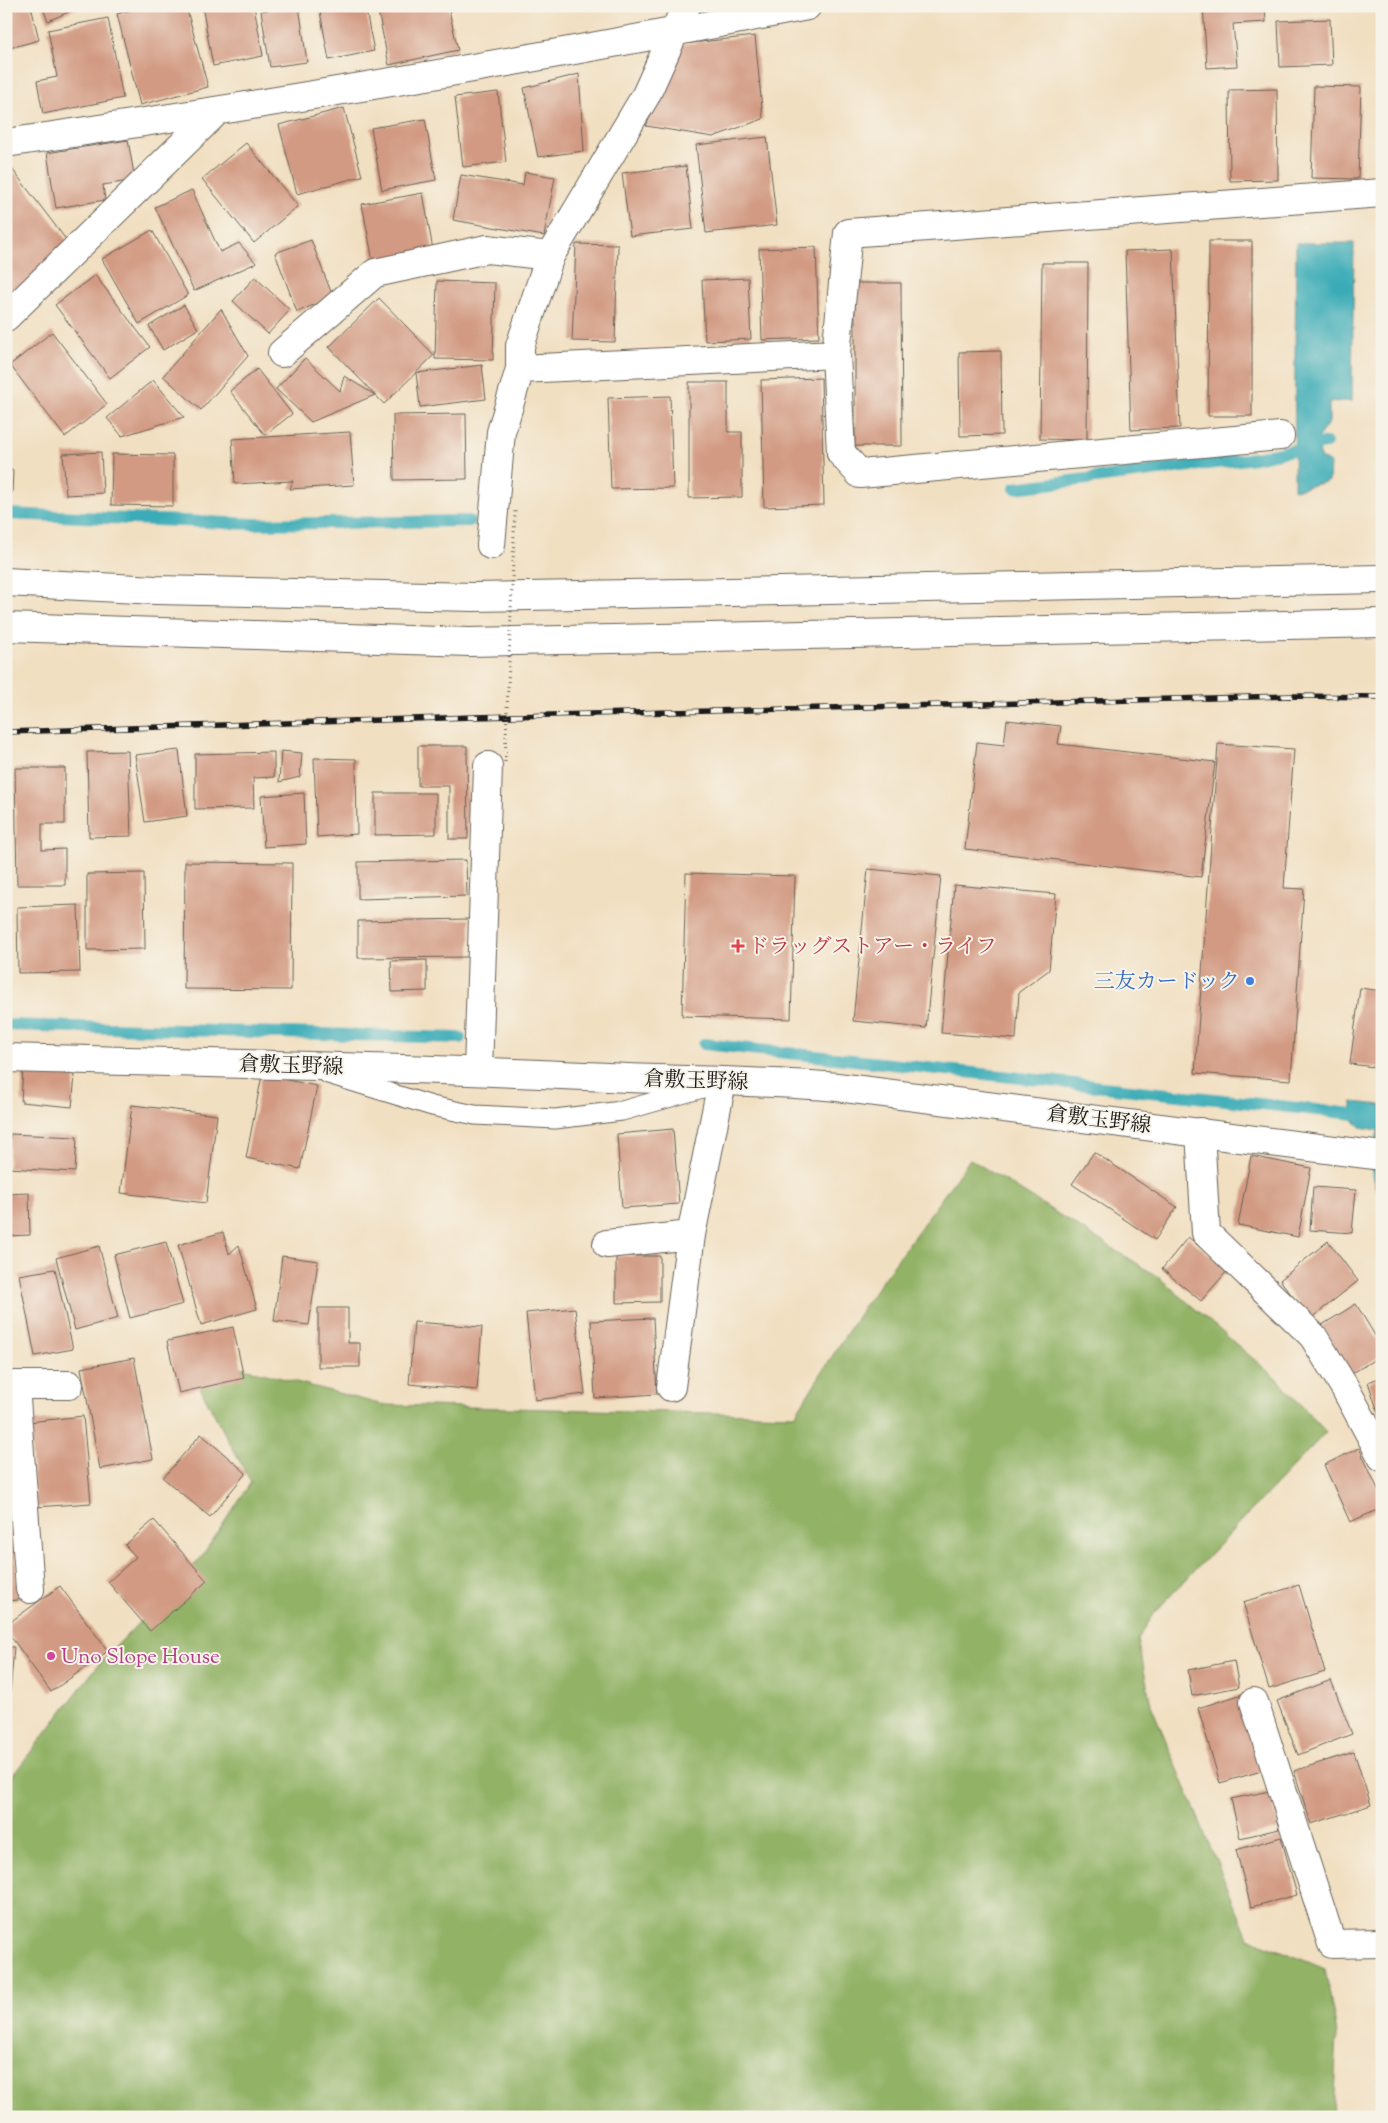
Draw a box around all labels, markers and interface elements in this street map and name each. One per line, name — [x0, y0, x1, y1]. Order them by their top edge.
place label: ドラッグストアー・ライフ — [748, 933, 997, 963]
marker: ドラッグストアー・ライフ — [732, 940, 744, 952]
place label: 三友カードック — [1094, 968, 1240, 998]
marker: 三友カードック — [1244, 975, 1256, 987]
street label: 倉敷玉野線 — [238, 1050, 344, 1084]
street label: 倉敷玉野線 — [643, 1065, 749, 1099]
street label: 倉敷玉野線 — [1045, 1100, 1153, 1142]
place label: Uno Slope House — [61, 1643, 220, 1673]
marker: Uno Slope House — [45, 1650, 57, 1662]

